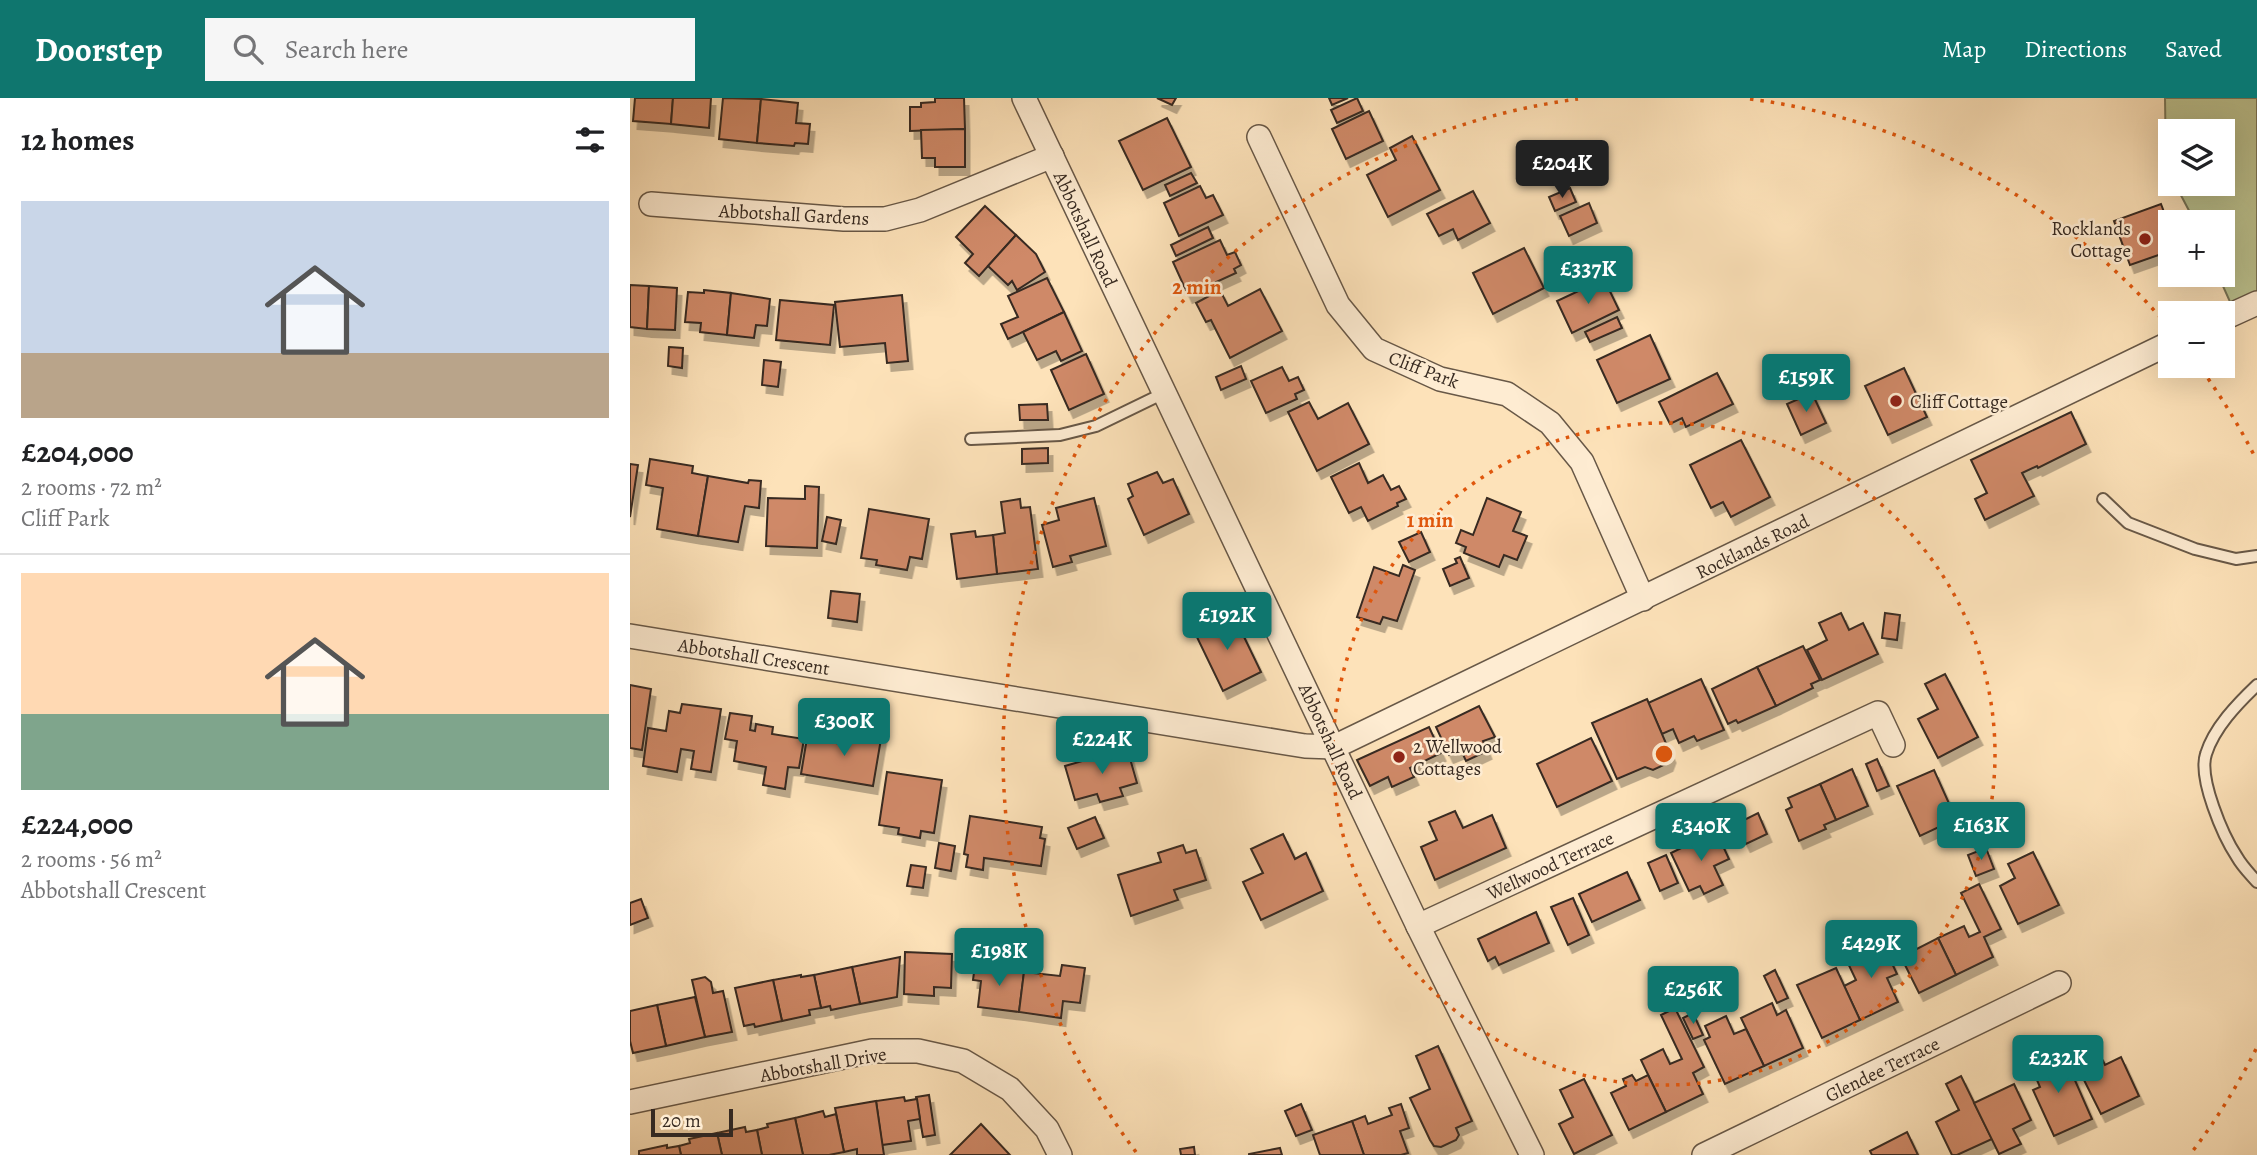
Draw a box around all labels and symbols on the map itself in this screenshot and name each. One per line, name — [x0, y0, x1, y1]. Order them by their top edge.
pin: £204K — [1513, 140, 1611, 200]
street label: Abbotshall Road — [1046, 166, 1124, 292]
street label: Abbotshall Gardens — [717, 198, 870, 232]
place label: Rocklands Cottage — [2051, 216, 2131, 264]
marker: Rocklands Cottage — [2137, 231, 2153, 247]
pin: £337K — [1539, 246, 1637, 306]
text: 2 min — [1172, 273, 1222, 301]
street label: Cliff Park — [1385, 345, 1463, 395]
pin: £159K — [1757, 354, 1855, 414]
place label: Cliff Cottage — [1910, 389, 2008, 415]
marker: Cliff Cottage — [1888, 393, 1904, 409]
text: 1 min — [1407, 506, 1454, 534]
street label: Rocklands Road — [1691, 508, 1814, 586]
pin: £192K — [1178, 592, 1276, 652]
street label: Abbotshall Crescent — [675, 632, 832, 682]
street label: Abbotshall Road — [1291, 678, 1369, 804]
pin: £300K — [795, 698, 893, 758]
pin: £224K — [1053, 716, 1151, 776]
place label: 2 Wellwood Cottages — [1413, 734, 1503, 782]
centre of rings — [1652, 742, 1676, 766]
marker: 2 Wellwood Cottages — [1391, 749, 1407, 765]
pin: £163K — [1932, 802, 2030, 862]
pin: £340K — [1652, 804, 1750, 863]
street label: Wellwood Terrace — [1482, 825, 1618, 907]
pin: £429K — [1822, 920, 1920, 980]
pin: £198K — [950, 928, 1048, 988]
pin: £256K — [1644, 967, 1742, 1026]
street label: Glendee Terrace — [1821, 1031, 1944, 1109]
pin: £232K — [2009, 1035, 2107, 1095]
street label: Abbotshall Drive — [757, 1041, 889, 1089]
scale bar — [651, 1106, 733, 1138]

